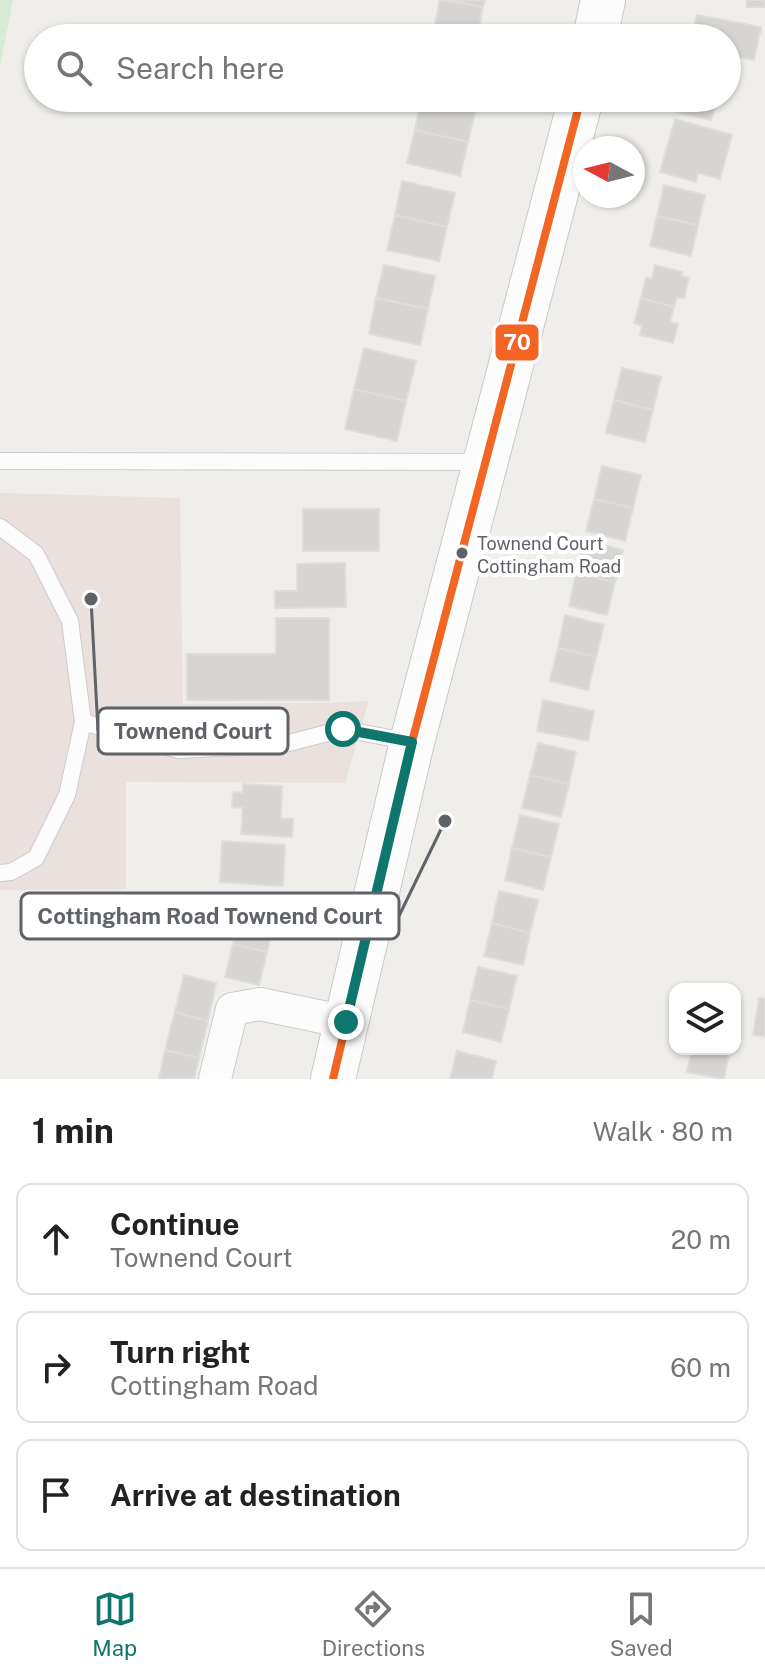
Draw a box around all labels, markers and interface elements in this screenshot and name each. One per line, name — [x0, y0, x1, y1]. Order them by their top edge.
search box — [24, 24, 741, 112]
icon: search — [52, 46, 96, 90]
text: Search here — [116, 50, 284, 86]
north arrow — [573, 136, 645, 208]
line badge: 70 — [494, 323, 540, 362]
text: 70 — [503, 329, 531, 355]
place label: Townend Court Cottingham Road — [477, 533, 621, 577]
marker: Townend Court Cottingham Road — [454, 545, 470, 561]
callout: Townend Court — [98, 708, 288, 754]
route start — [325, 711, 361, 747]
text: Townend Court — [114, 718, 272, 744]
callout: Cottingham Road Townend Court — [21, 893, 399, 939]
text: Cottingham Road Townend Court — [37, 903, 383, 929]
map controls — [669, 983, 741, 1055]
button: layers — [669, 983, 741, 1055]
route end — [328, 1004, 364, 1040]
text: 1 min — [32, 1111, 114, 1151]
text: Walk · 80 m — [593, 1116, 733, 1147]
text: Continue — [110, 1206, 240, 1242]
icon: ahead — [34, 1217, 78, 1261]
text: 20 m — [671, 1224, 731, 1255]
text: Townend Court — [110, 1242, 293, 1273]
text: Turn right — [110, 1334, 250, 1370]
icon: right — [34, 1345, 78, 1389]
text: 60 m — [670, 1352, 731, 1383]
text: Cottingham Road — [110, 1370, 318, 1401]
icon: arrive — [34, 1473, 78, 1517]
text: Arrive at destination — [110, 1477, 401, 1513]
tab: Map — [92, 1587, 137, 1661]
tab: Directions — [322, 1587, 425, 1661]
tab: Saved — [610, 1587, 673, 1661]

